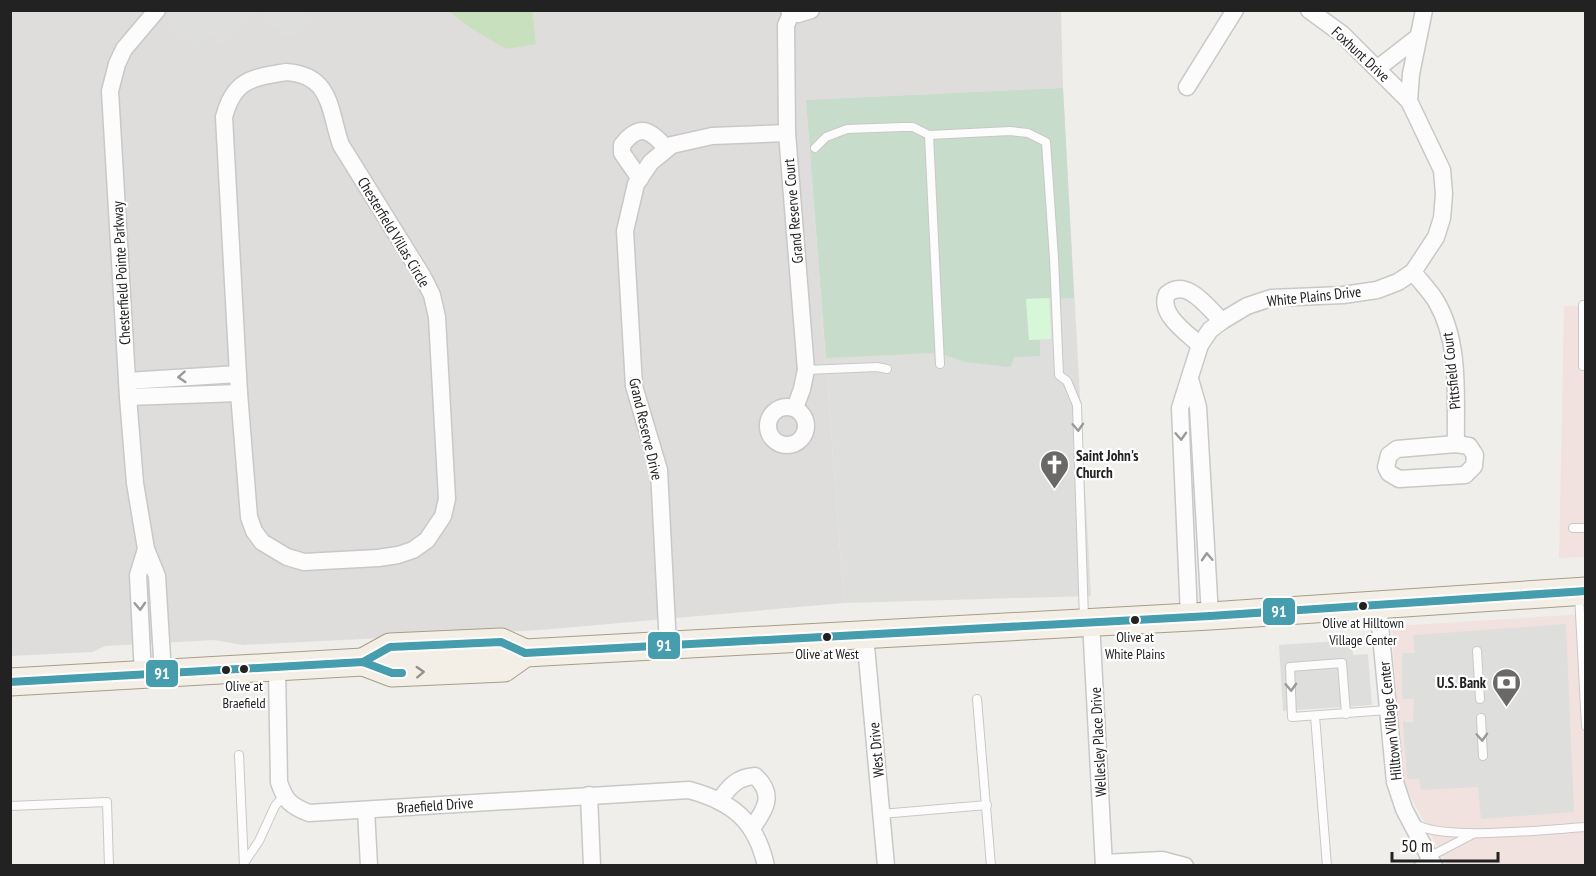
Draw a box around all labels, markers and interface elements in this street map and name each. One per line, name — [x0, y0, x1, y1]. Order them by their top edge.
street label: Foxhunt Drive — [1328, 22, 1394, 86]
street label: Grand Reserve Court — [779, 158, 807, 264]
street label: Chesterfield Villas Circle — [354, 173, 434, 291]
street label: Chesterfield Pointe Parkway — [108, 200, 134, 345]
street label: White Plains Drive — [1266, 282, 1362, 310]
street label: Pittsfield Court — [1438, 332, 1464, 410]
one-way arrow — [178, 371, 187, 384]
street label: Grand Reserve Drive — [625, 376, 667, 482]
one-way arrow — [1072, 422, 1085, 431]
one-way arrow — [1174, 431, 1187, 440]
place label: Saint John's Church — [1076, 446, 1138, 482]
church icon: Saint John's Church — [1039, 448, 1071, 490]
one-way arrow — [1201, 553, 1214, 562]
line badge: 91 — [1262, 597, 1296, 626]
marker: Olive at Hilltown Village Center — [1357, 600, 1369, 612]
one-way arrow — [133, 601, 146, 610]
text: 91 — [1271, 601, 1287, 621]
marker: Olive at White Plains — [1129, 614, 1141, 626]
place label: Olive at Hilltown Village Center — [1322, 614, 1404, 649]
place label: Olive at White Plains — [1105, 628, 1165, 663]
line badge: 91 — [647, 631, 681, 660]
marker: Olive at West — [821, 631, 833, 643]
text: 91 — [656, 635, 672, 655]
place label: Olive at West — [795, 645, 859, 663]
line badge: 91 — [145, 659, 179, 688]
street label: Hilltown Village Center — [1374, 660, 1406, 781]
text: 91 — [154, 663, 170, 683]
marker: Olive at Braefield — [238, 663, 250, 675]
unlabelled marker — [220, 664, 232, 676]
one-way arrow — [415, 665, 424, 678]
bank icon: U.S. Bank — [1491, 666, 1523, 708]
place label: U.S. Bank — [1437, 673, 1487, 692]
place label: Olive at Braefield — [222, 677, 266, 712]
one-way arrow — [1284, 683, 1297, 692]
street label: Wellesley Place Drive — [1086, 687, 1110, 797]
street label: West Drive — [864, 722, 888, 778]
one-way arrow — [1475, 733, 1488, 742]
street label: Braefield Drive — [396, 793, 474, 817]
scale bar — [1392, 825, 1498, 863]
text: 50 m — [1401, 834, 1433, 857]

